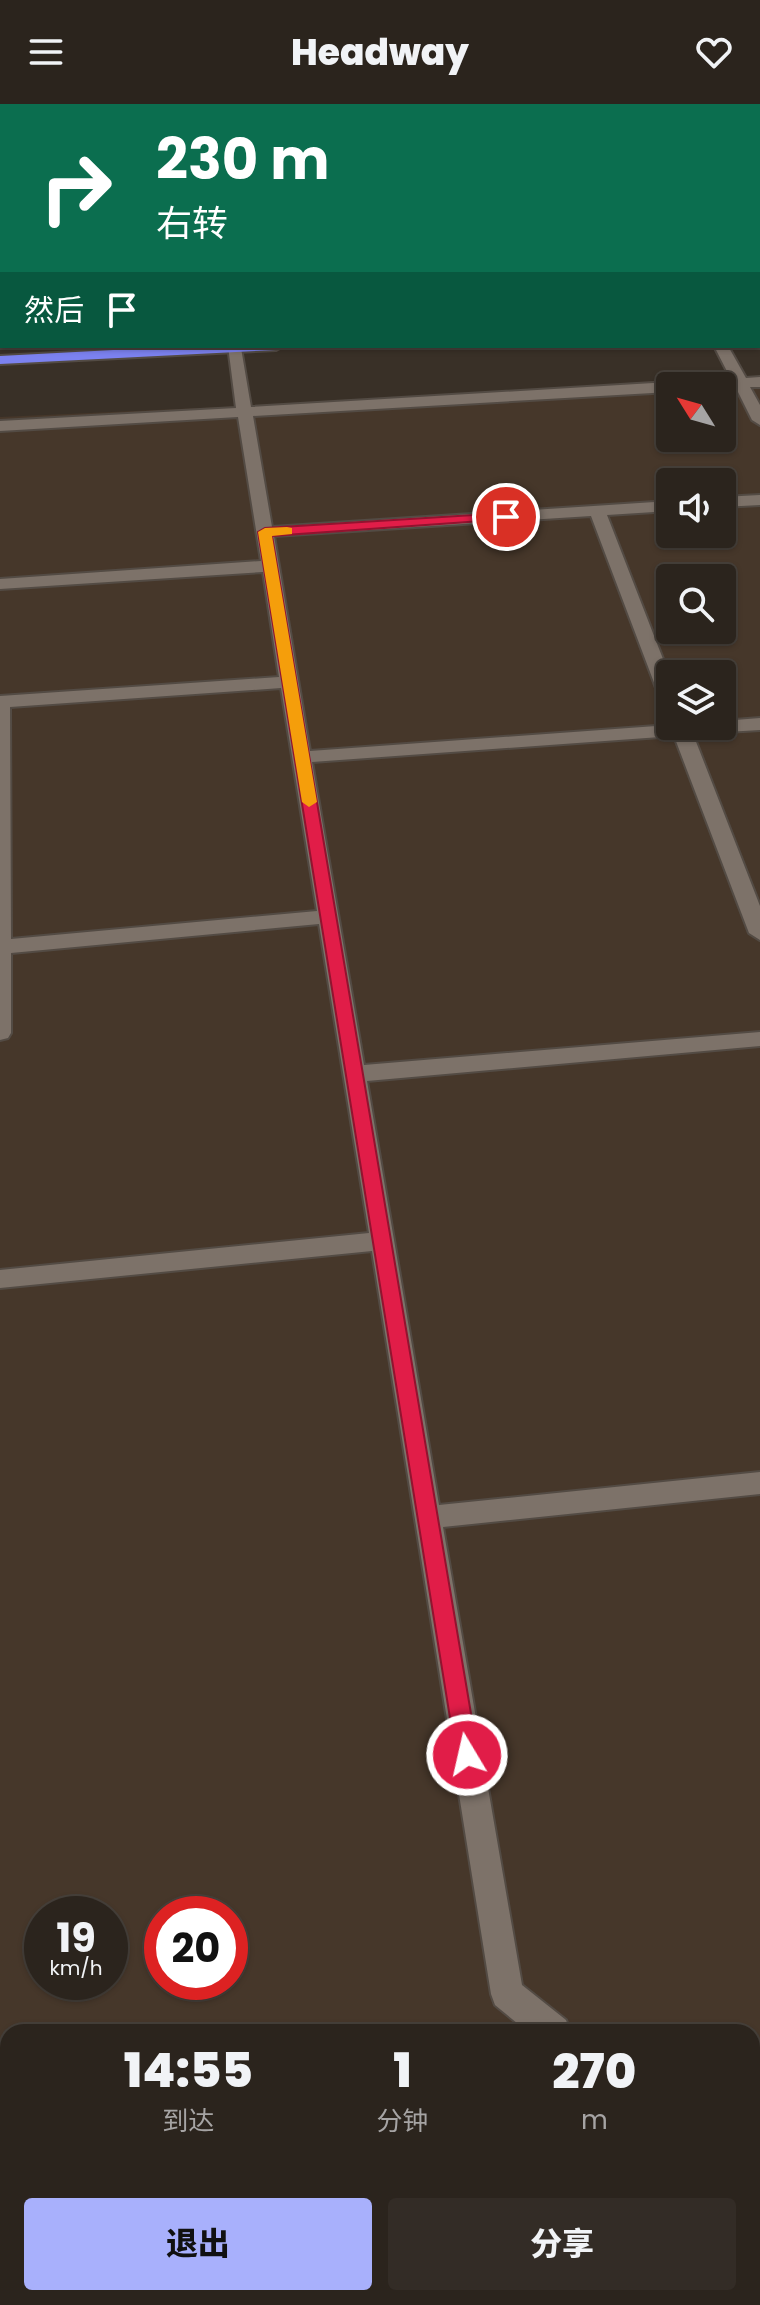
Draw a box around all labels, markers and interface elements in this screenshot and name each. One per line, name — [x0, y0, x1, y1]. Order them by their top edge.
text: Headway — [291, 27, 469, 78]
icon: menu — [24, 30, 68, 74]
icon: heart — [692, 30, 736, 74]
text: 230 m — [156, 120, 330, 199]
icon: right — [24, 136, 128, 240]
text: 右转 — [156, 198, 228, 249]
icon: arrive — [100, 288, 144, 332]
text: 然后 — [24, 289, 84, 332]
north arrow — [656, 372, 736, 452]
map controls — [656, 372, 736, 740]
button: sound — [656, 468, 736, 548]
pin — [472, 483, 540, 551]
icon: arrive — [484, 495, 528, 539]
button: search — [656, 564, 736, 644]
button: layers — [656, 660, 736, 740]
position arrow — [425, 1713, 509, 1797]
speed limit sign: 20 — [144, 1896, 248, 2000]
text: 19 — [56, 1910, 96, 1966]
text: km/h — [49, 1954, 103, 1982]
text: 14:55 — [124, 2037, 253, 2104]
text: 1 — [393, 2037, 412, 2104]
text: 270 — [552, 2038, 636, 2105]
text: m — [581, 2102, 608, 2138]
text: 到达 — [162, 2103, 214, 2139]
text: 分钟 — [377, 2103, 429, 2139]
button: 退出 — [24, 2198, 372, 2290]
button: 分享 — [388, 2198, 736, 2290]

